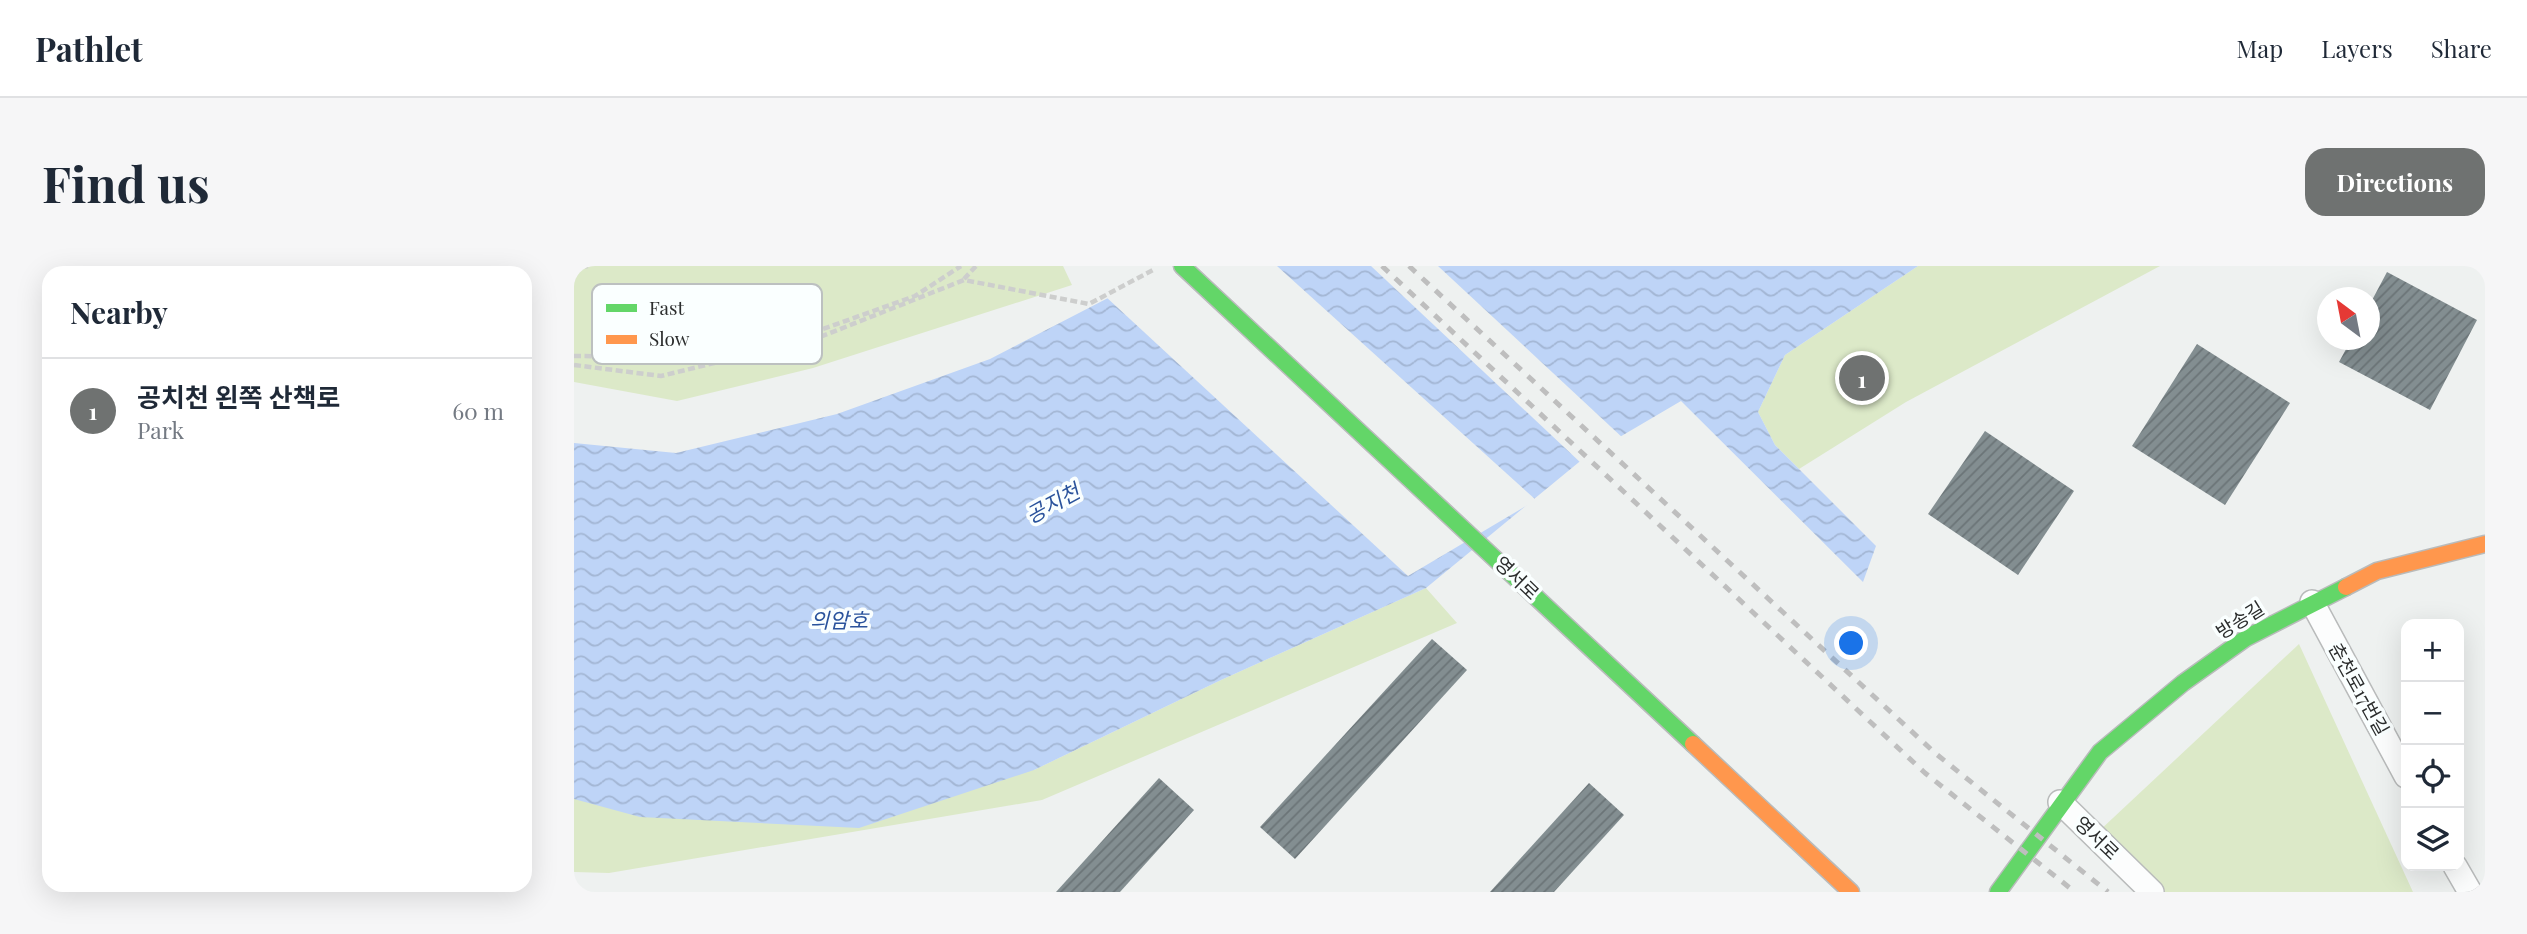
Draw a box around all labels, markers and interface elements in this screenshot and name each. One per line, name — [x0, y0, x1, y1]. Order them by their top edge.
text: Pathlet — [35, 26, 143, 70]
text: Map — [2237, 32, 2283, 64]
text: Layers — [2321, 32, 2393, 64]
text: Share — [2431, 32, 2492, 64]
button: Directions — [2305, 148, 2485, 216]
text: Find us — [42, 150, 210, 215]
legend — [592, 284, 822, 364]
north arrow — [2317, 287, 2380, 350]
text: Nearby — [70, 292, 168, 332]
text: Fast — [649, 294, 685, 320]
text: Slow — [649, 325, 690, 351]
pin: 1 — [1839, 352, 1885, 404]
text: 공치천 왼쪽 산책로 — [137, 379, 340, 414]
text: 1 — [89, 395, 97, 426]
text: 60 m — [452, 395, 504, 426]
text: Park — [137, 414, 184, 445]
water label: 공지천 — [1020, 475, 1087, 529]
street label: 영서로 — [1490, 550, 1546, 605]
street label: 방송길 — [2210, 594, 2269, 644]
water label: 의암호 — [810, 605, 870, 633]
map controls — [2401, 619, 2464, 871]
button: + — [2401, 619, 2464, 682]
your location — [1834, 626, 1868, 660]
street label: 춘천로17번길 — [2324, 638, 2396, 739]
button: − — [2401, 682, 2464, 745]
button: locate — [2401, 745, 2464, 808]
button: layers — [2401, 808, 2464, 871]
street label: 영서로 — [2070, 810, 2126, 865]

